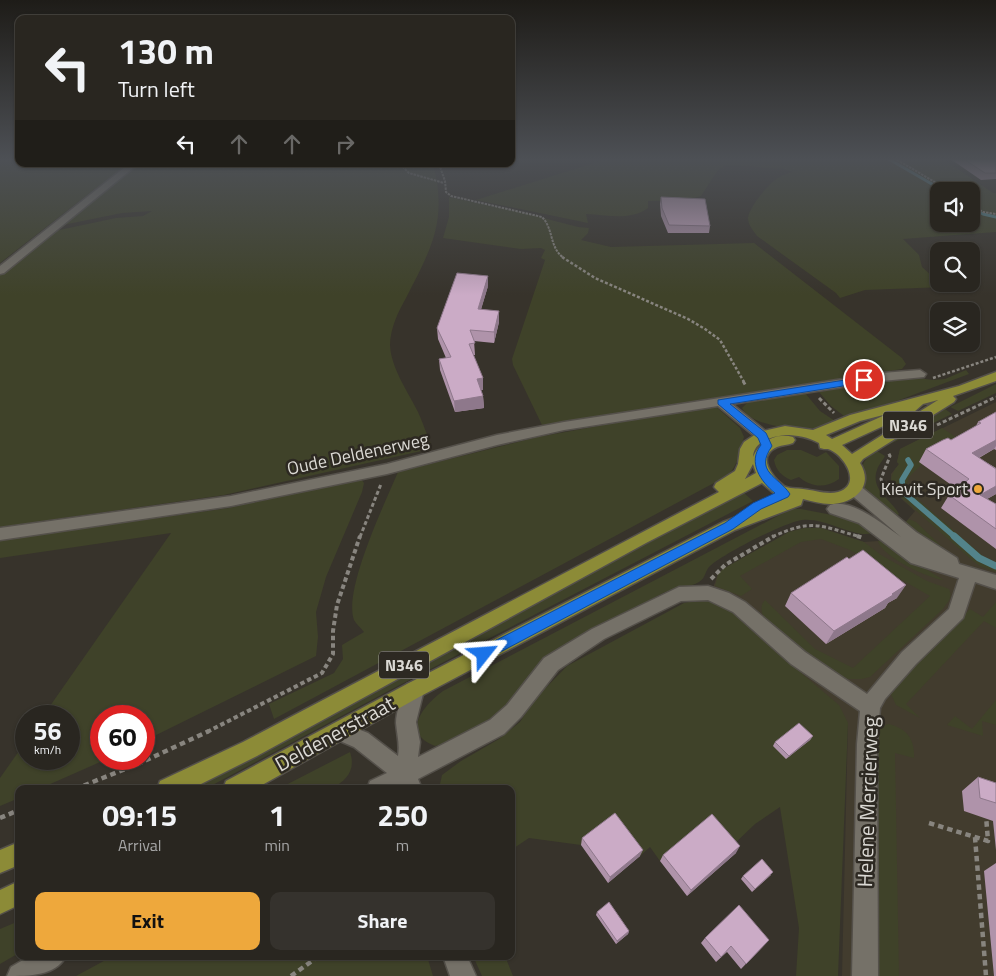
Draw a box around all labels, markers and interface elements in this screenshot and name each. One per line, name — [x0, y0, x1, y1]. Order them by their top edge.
text: 130 m — [118, 24, 214, 78]
icon: left — [35, 35, 100, 100]
text: Turn left — [118, 72, 195, 106]
icon: left — [172, 130, 200, 158]
icon: ahead — [225, 130, 253, 158]
icon: ahead — [278, 130, 306, 158]
icon: right — [331, 130, 359, 158]
map controls — [930, 182, 980, 352]
button: sound — [930, 182, 980, 232]
button: search — [930, 242, 980, 292]
button: layers — [930, 302, 980, 352]
pin — [843, 359, 885, 401]
icon: arrive — [850, 366, 878, 394]
road number: N346 — [883, 412, 933, 438]
street label: Oude Deldenerweg — [284, 425, 431, 482]
place label: Kievit Sport — [881, 475, 969, 502]
marker: Kievit Sport — [972, 483, 984, 495]
position arrow — [457, 627, 509, 679]
road number: N346 — [379, 652, 429, 678]
street label: Deldenerstraat — [269, 687, 401, 779]
speed limit sign: 60 — [90, 705, 155, 770]
text: 56 — [33, 712, 62, 750]
street label: Helene Mercierweg — [848, 716, 886, 888]
text: km/h — [34, 740, 61, 759]
text: 09:15 — [102, 792, 177, 838]
text: 1 — [269, 792, 286, 838]
text: 250 — [377, 792, 428, 838]
text: Arrival — [118, 833, 161, 857]
text: min — [264, 833, 290, 857]
text: m — [396, 833, 409, 857]
button: Exit — [35, 892, 260, 950]
button: Share — [270, 892, 495, 950]

